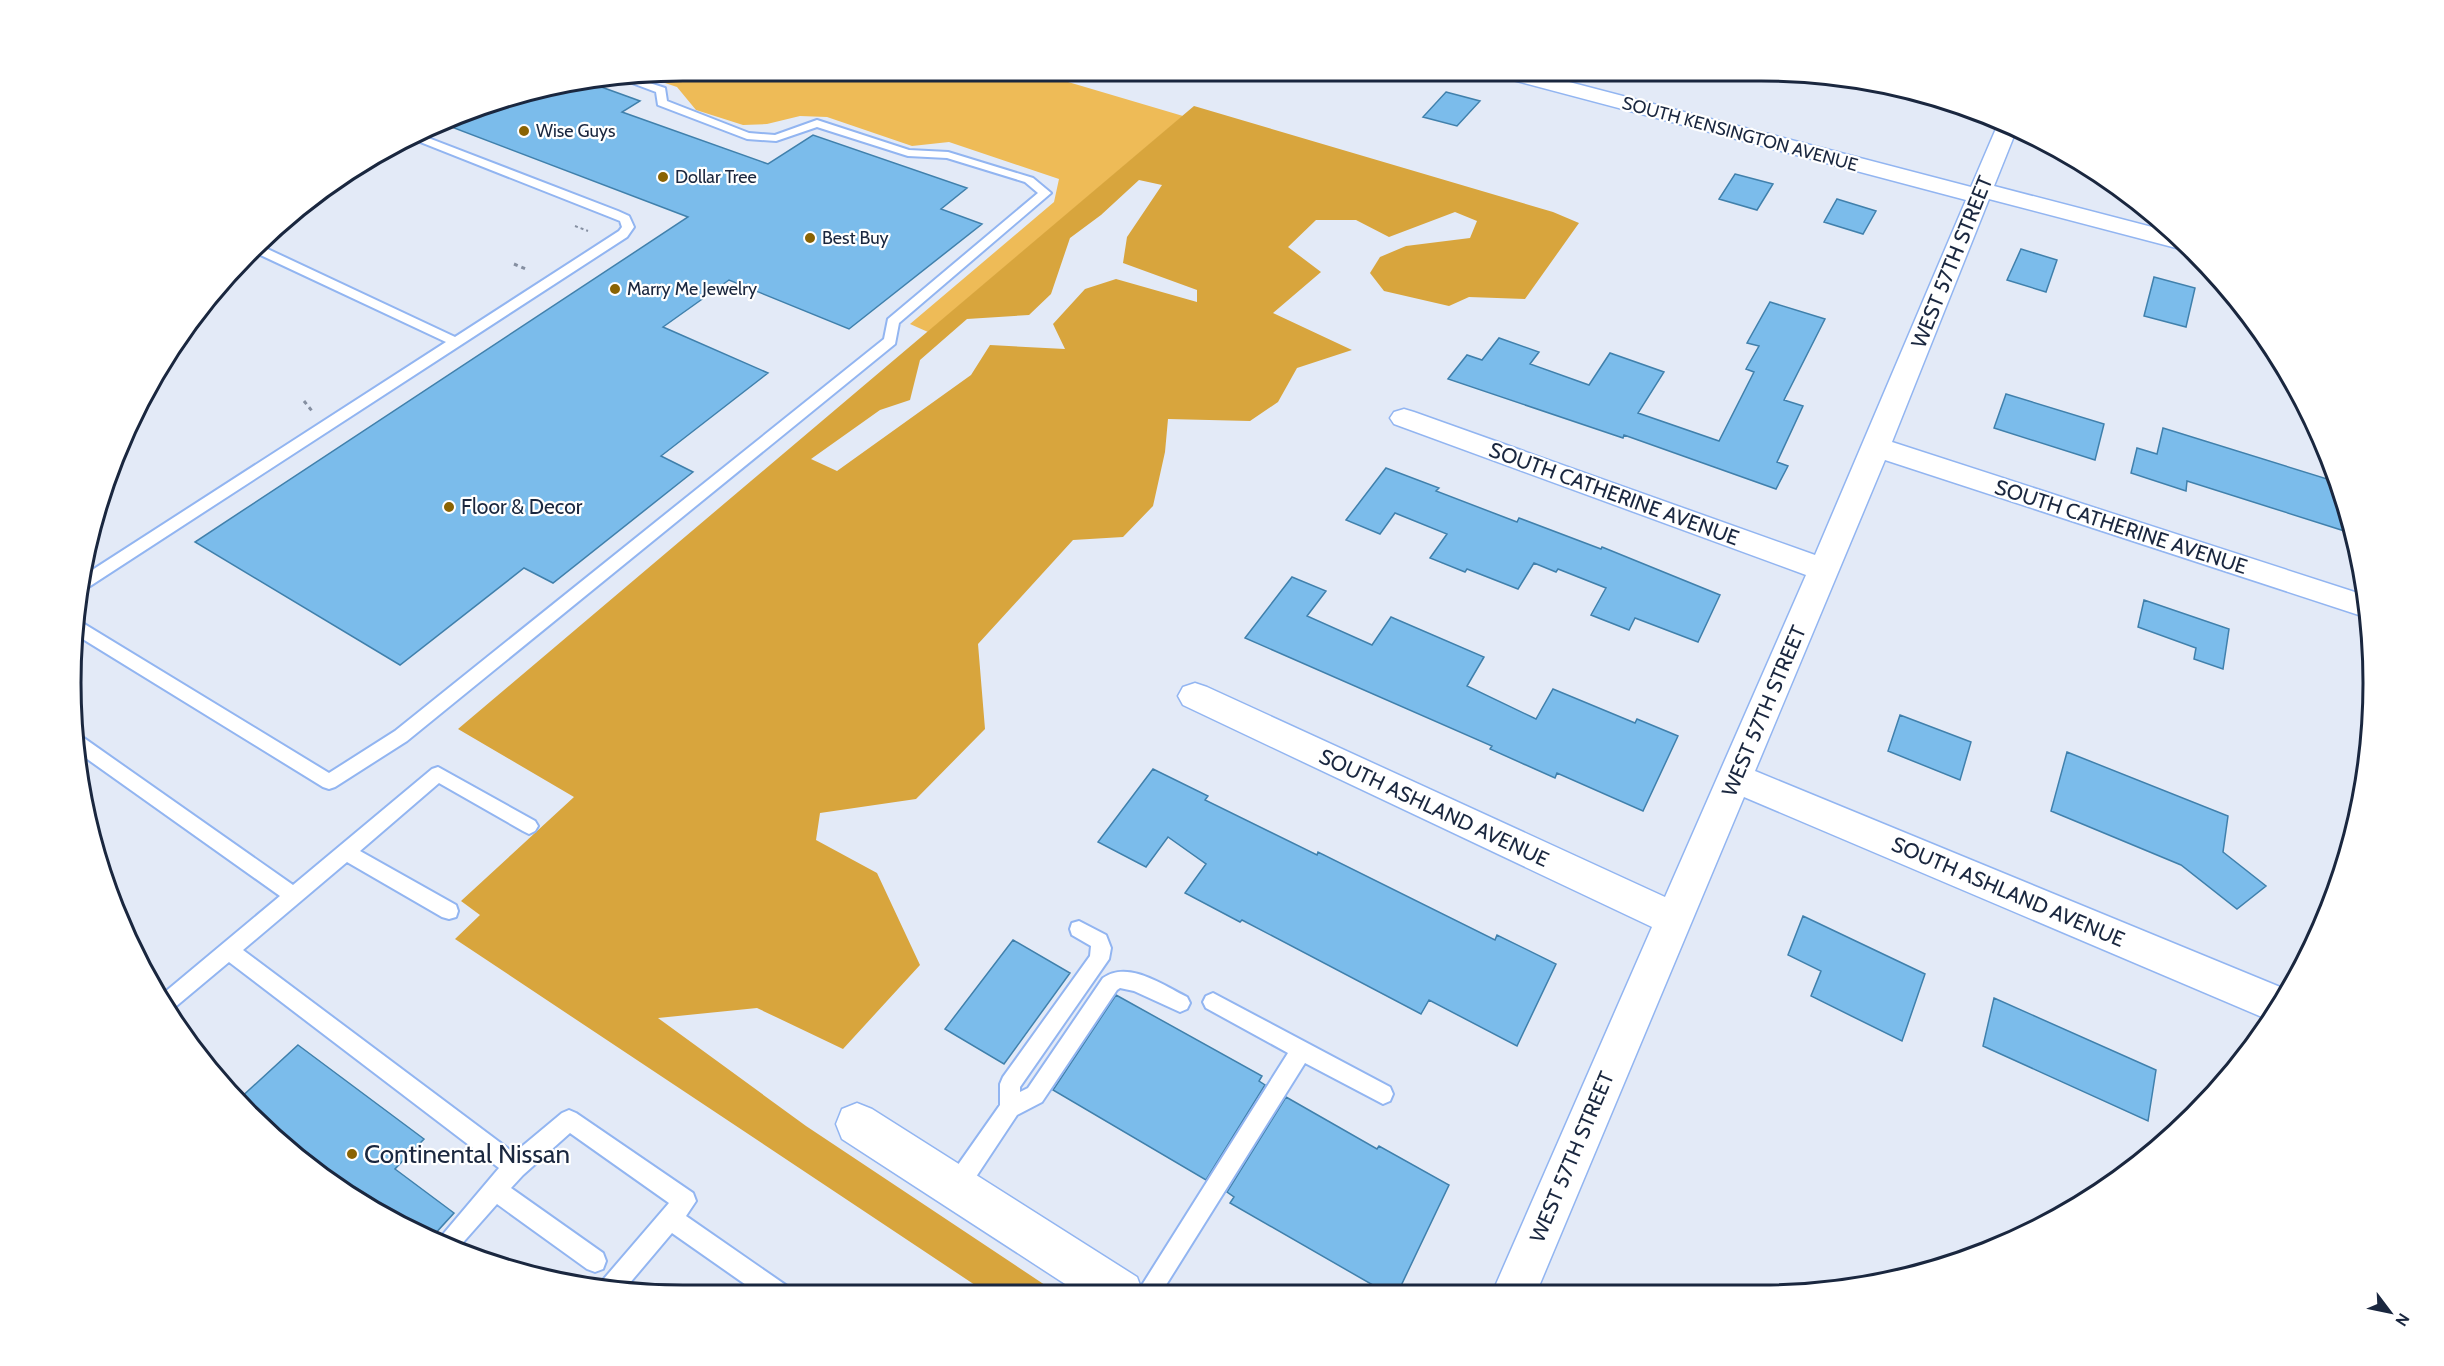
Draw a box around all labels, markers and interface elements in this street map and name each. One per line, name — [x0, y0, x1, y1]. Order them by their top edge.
street label: SOUTH KENSINGTON AVENUE — [1620, 92, 1860, 176]
place label: Wise Guys — [536, 120, 615, 142]
marker: Wise Guys — [517, 124, 531, 138]
place label: Dollar Tree — [675, 166, 757, 188]
marker: Dollar Tree — [656, 170, 670, 184]
street label: WEST 57TH STREET — [1906, 172, 1997, 351]
place label: Best Buy — [822, 227, 889, 249]
marker: Best Buy — [803, 231, 817, 245]
place label: Marry Me Jewelry — [627, 278, 757, 300]
marker: Marry Me Jewelry — [608, 282, 622, 296]
street label: SOUTH CATHERINE AVENUE — [1486, 437, 1742, 550]
street label: SOUTH CATHERINE AVENUE — [1992, 474, 2251, 579]
place label: Floor & Decor — [461, 494, 583, 519]
marker: Floor & Decor — [442, 500, 456, 514]
street label: WEST 57TH STREET — [1716, 622, 1811, 800]
street label: SOUTH ASHLAND AVENUE — [1315, 743, 1553, 872]
street label: SOUTH ASHLAND AVENUE — [1888, 831, 2128, 952]
street label: WEST 57TH STREET — [1524, 1068, 1619, 1246]
place label: Continental Nissan — [364, 1138, 570, 1170]
marker: Continental Nissan — [345, 1147, 359, 1161]
north arrow — [2360, 1282, 2420, 1342]
text: N — [2391, 1310, 2413, 1330]

